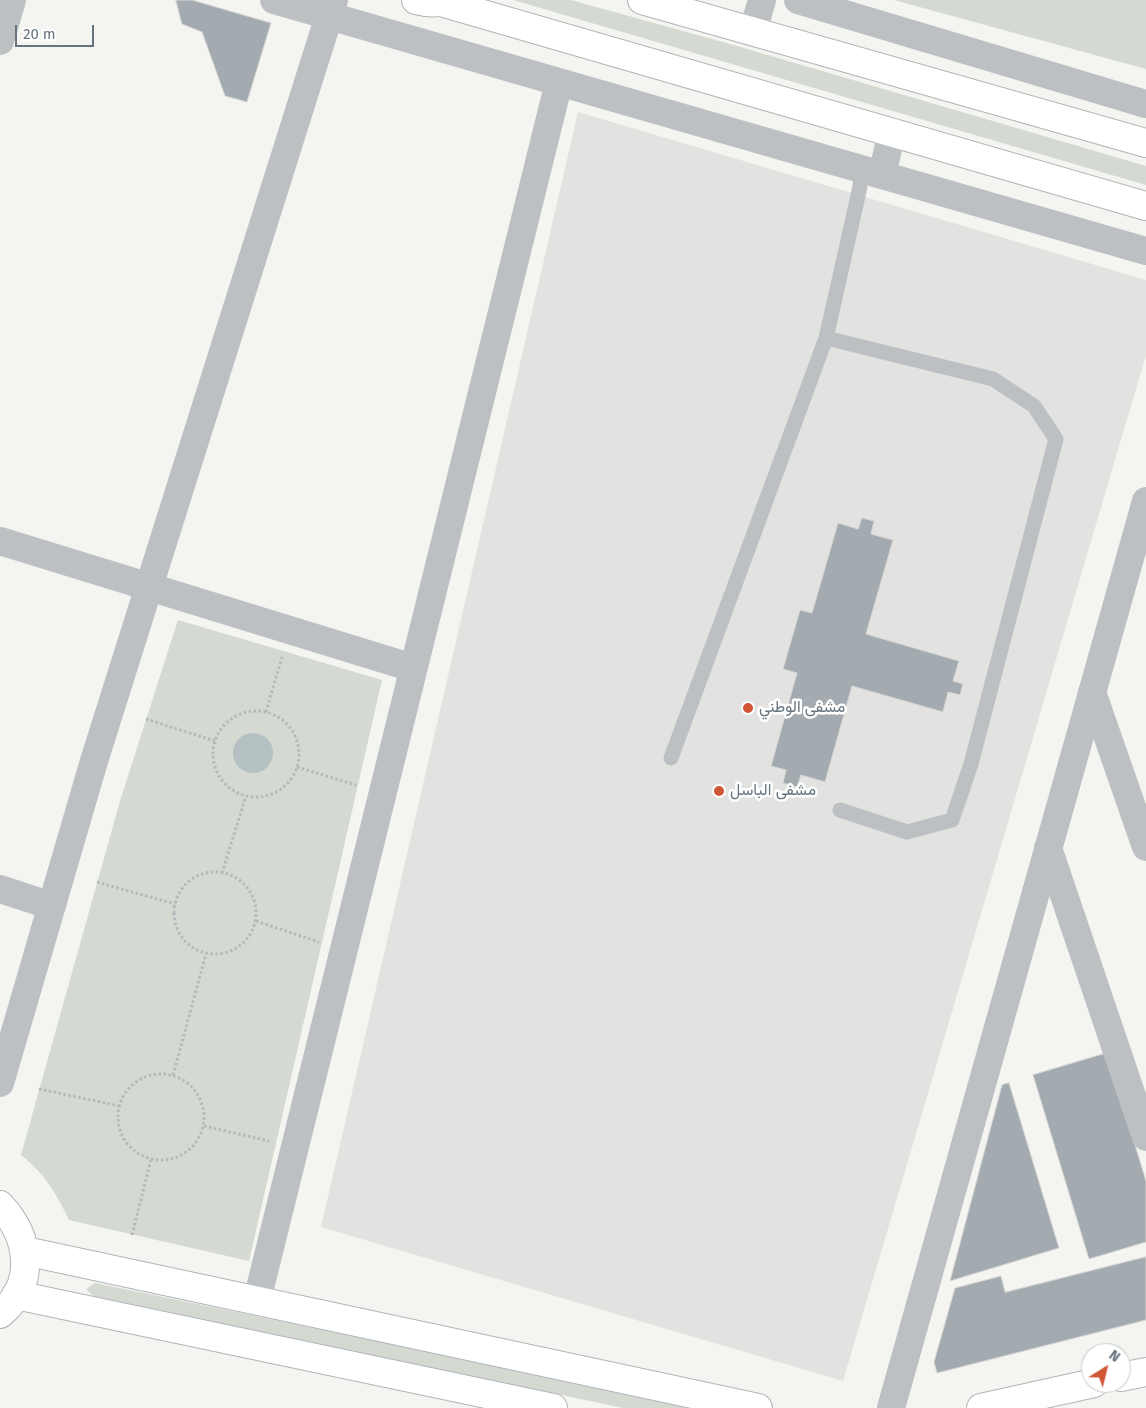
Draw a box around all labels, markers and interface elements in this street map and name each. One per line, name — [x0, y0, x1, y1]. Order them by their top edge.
scale bar — [18, 15, 96, 47]
text: 20 m — [23, 25, 56, 43]
place label: مشفى الوطني — [759, 698, 845, 718]
marker: مشفى الوطني — [741, 701, 755, 715]
place label: مشفى الباسل — [730, 781, 816, 801]
marker: مشفى الباسل — [712, 784, 726, 798]
north arrow — [1081, 1343, 1131, 1393]
text: N — [1106, 1347, 1123, 1366]

